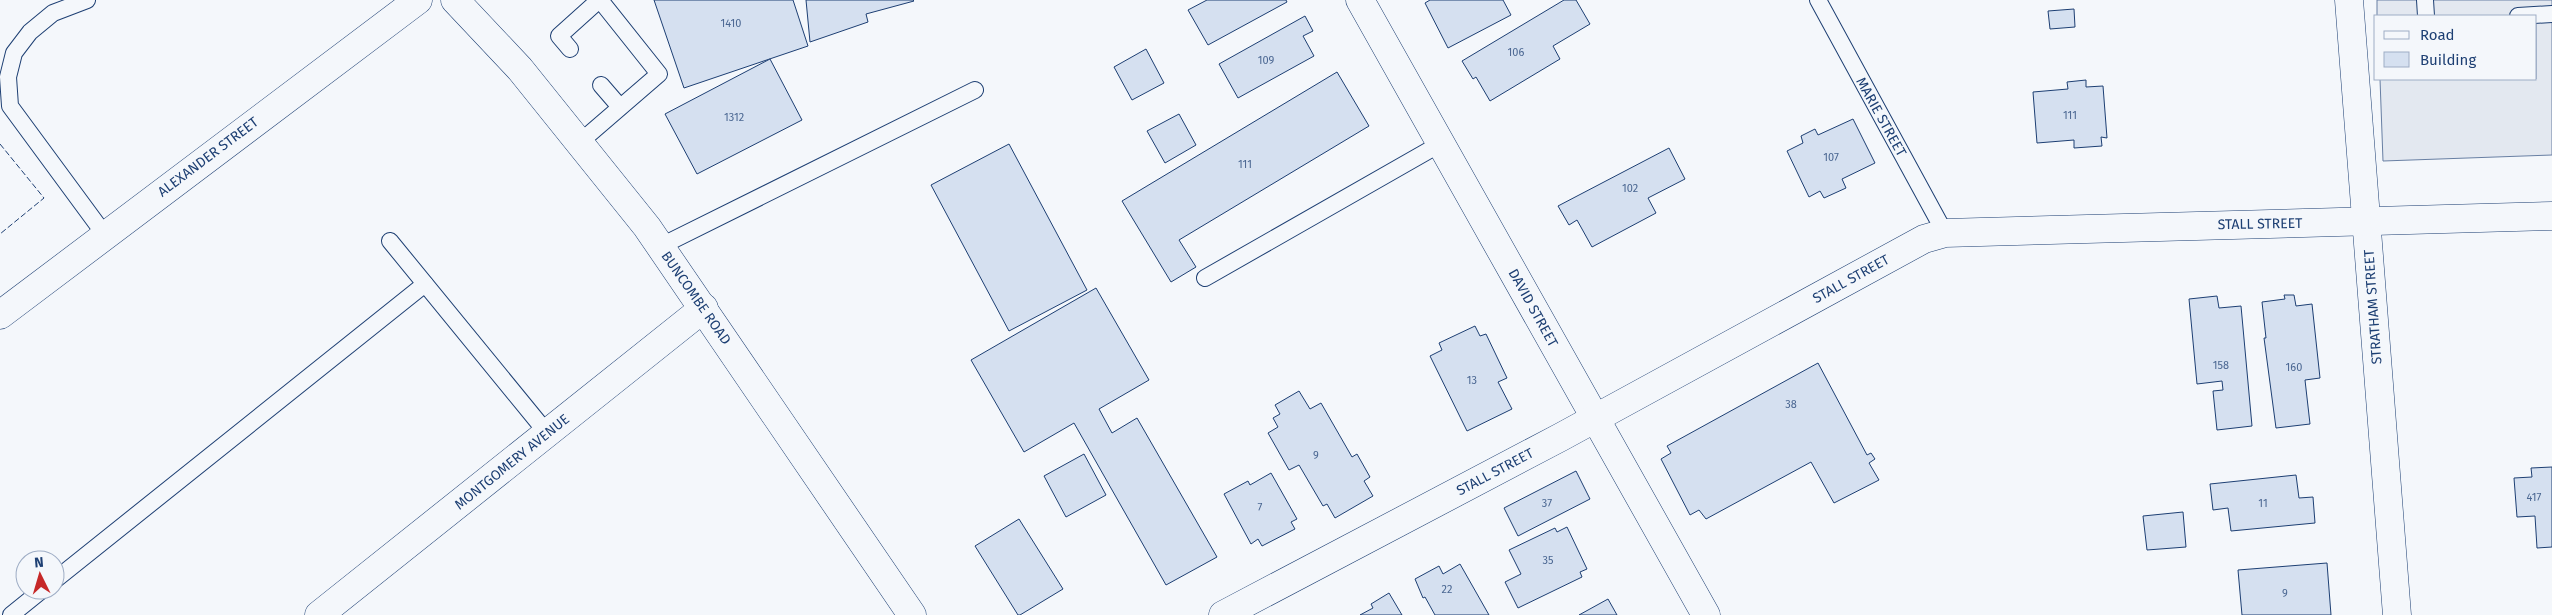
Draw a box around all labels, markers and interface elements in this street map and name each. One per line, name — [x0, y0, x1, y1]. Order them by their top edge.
legend — [2374, 15, 2537, 80]
house number: 1410 — [721, 17, 741, 30]
text: Road — [2420, 26, 2455, 44]
house number: 106 — [1508, 46, 1525, 59]
text: Building — [2420, 51, 2476, 69]
house number: 109 — [1258, 54, 1275, 67]
street label: MARIE STREET — [1852, 74, 1910, 160]
house number: 111 — [2063, 109, 2077, 122]
house number: 1312 — [724, 111, 744, 124]
street label: ALEXANDER STREET — [154, 113, 262, 200]
house number: 107 — [1823, 151, 1839, 164]
house number: 111 — [1238, 158, 1252, 171]
house number: 102 — [1622, 182, 1638, 195]
street label: STALL STREET — [2217, 215, 2303, 233]
street label: BUNCOMBE ROAD — [657, 248, 735, 348]
street label: STRATHAM STREET — [2360, 248, 2385, 365]
street label: STALL STREET — [1810, 251, 1893, 307]
street label: DAVID STREET — [1505, 266, 1562, 351]
house number: 158 — [2213, 359, 2229, 372]
house number: 160 — [2286, 361, 2302, 374]
house number: 13 — [1467, 374, 1477, 387]
house number: 38 — [1785, 398, 1797, 411]
street label: MONTGOMERY AVENUE — [451, 411, 573, 513]
street label: STALL STREET — [1454, 444, 1537, 499]
house number: 9 — [1313, 449, 1319, 462]
house number: 417 — [2527, 491, 2542, 504]
house number: 37 — [1542, 497, 1552, 510]
house number: 11 — [2258, 497, 2268, 510]
house number: 7 — [1258, 501, 1263, 514]
north arrow — [15, 550, 65, 600]
text: N — [34, 554, 44, 571]
house number: 35 — [1543, 554, 1554, 567]
house number: 22 — [1442, 583, 1452, 596]
house number: 9 — [2282, 587, 2288, 600]

